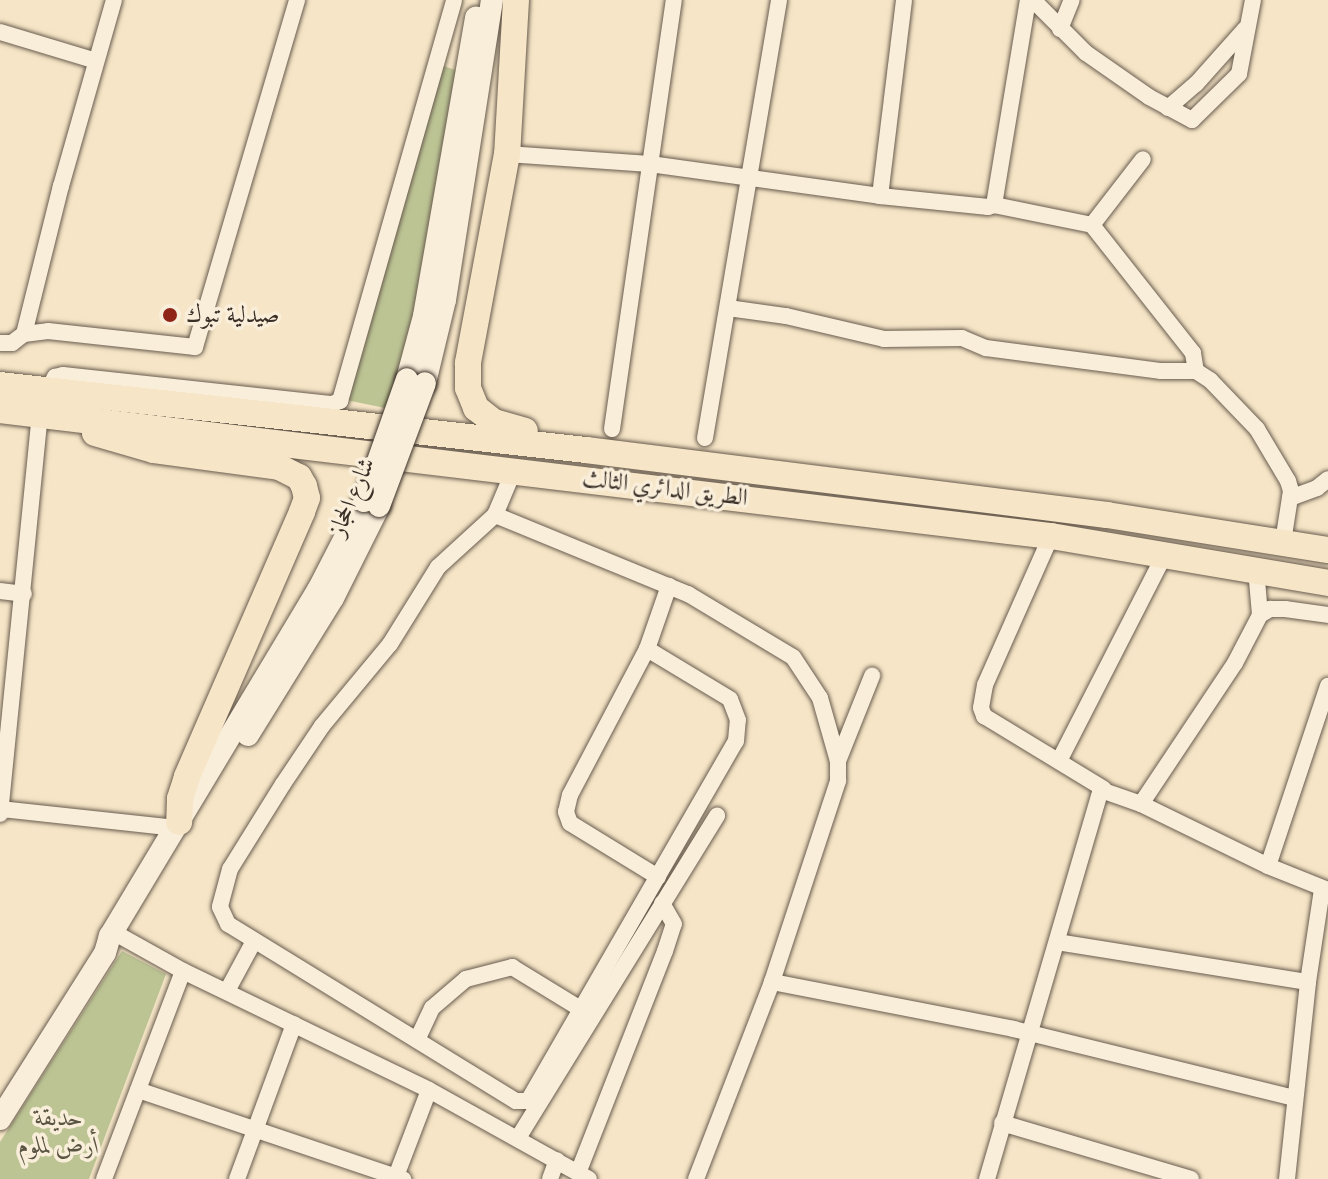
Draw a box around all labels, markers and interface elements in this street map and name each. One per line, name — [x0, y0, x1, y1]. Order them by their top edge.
place label: صيدلية تبوك — [186, 301, 280, 329]
marker: صيدلية تبوك — [161, 306, 179, 324]
street label: شارع الحجاز — [323, 453, 381, 541]
street label: الطريق الدائري الثالث — [581, 464, 749, 512]
park label: حديقة أرض لملوم — [18, 1104, 100, 1160]

